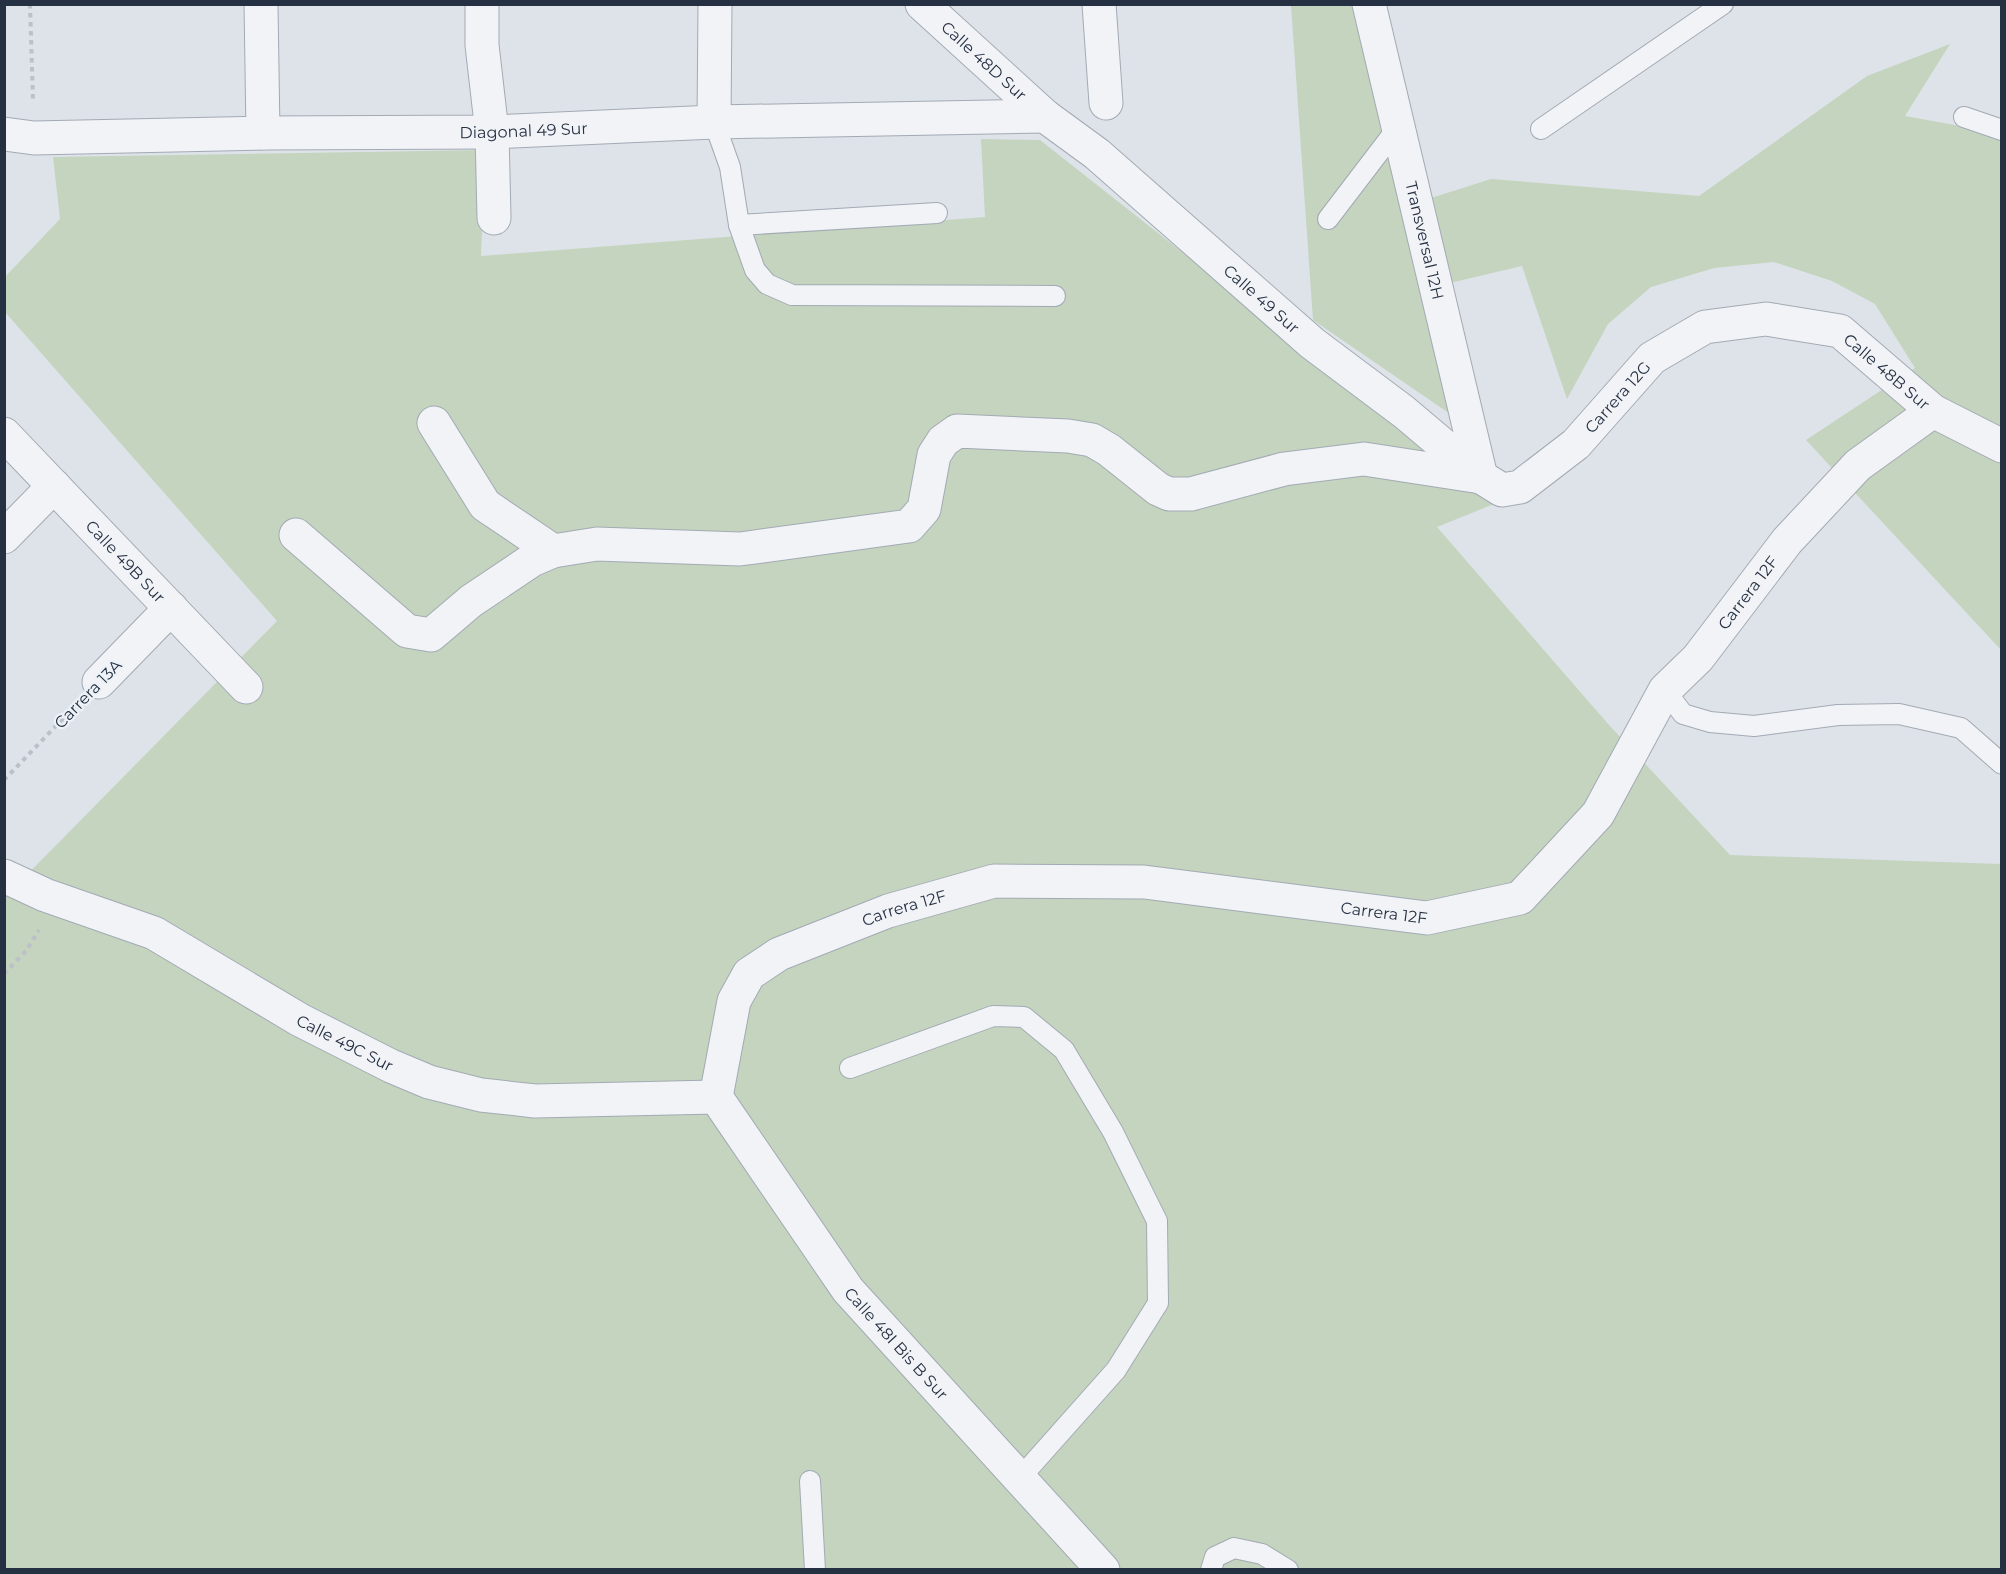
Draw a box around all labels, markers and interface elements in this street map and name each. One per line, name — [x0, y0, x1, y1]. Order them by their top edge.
street label: Calle 48D Sur — [938, 17, 1031, 104]
street label: Diagonal 49 Sur — [460, 118, 588, 142]
street label: Transversal 12H — [1402, 179, 1448, 301]
street label: Calle 49 Sur — [1220, 260, 1303, 337]
street label: Calle 48B Sur — [1840, 329, 1934, 414]
street label: Carrera 12G — [1581, 357, 1654, 437]
street label: Calle 49B Sur — [82, 516, 169, 606]
street label: Carrera 12F — [1714, 552, 1782, 633]
street label: Carrera 13A — [50, 655, 126, 732]
street label: Carrera 12F — [859, 886, 948, 930]
street label: Carrera 12F — [1340, 898, 1429, 927]
street label: Calle 49C Sur — [293, 1010, 397, 1075]
street label: Calle 48I Bis B Sur — [841, 1283, 952, 1403]

